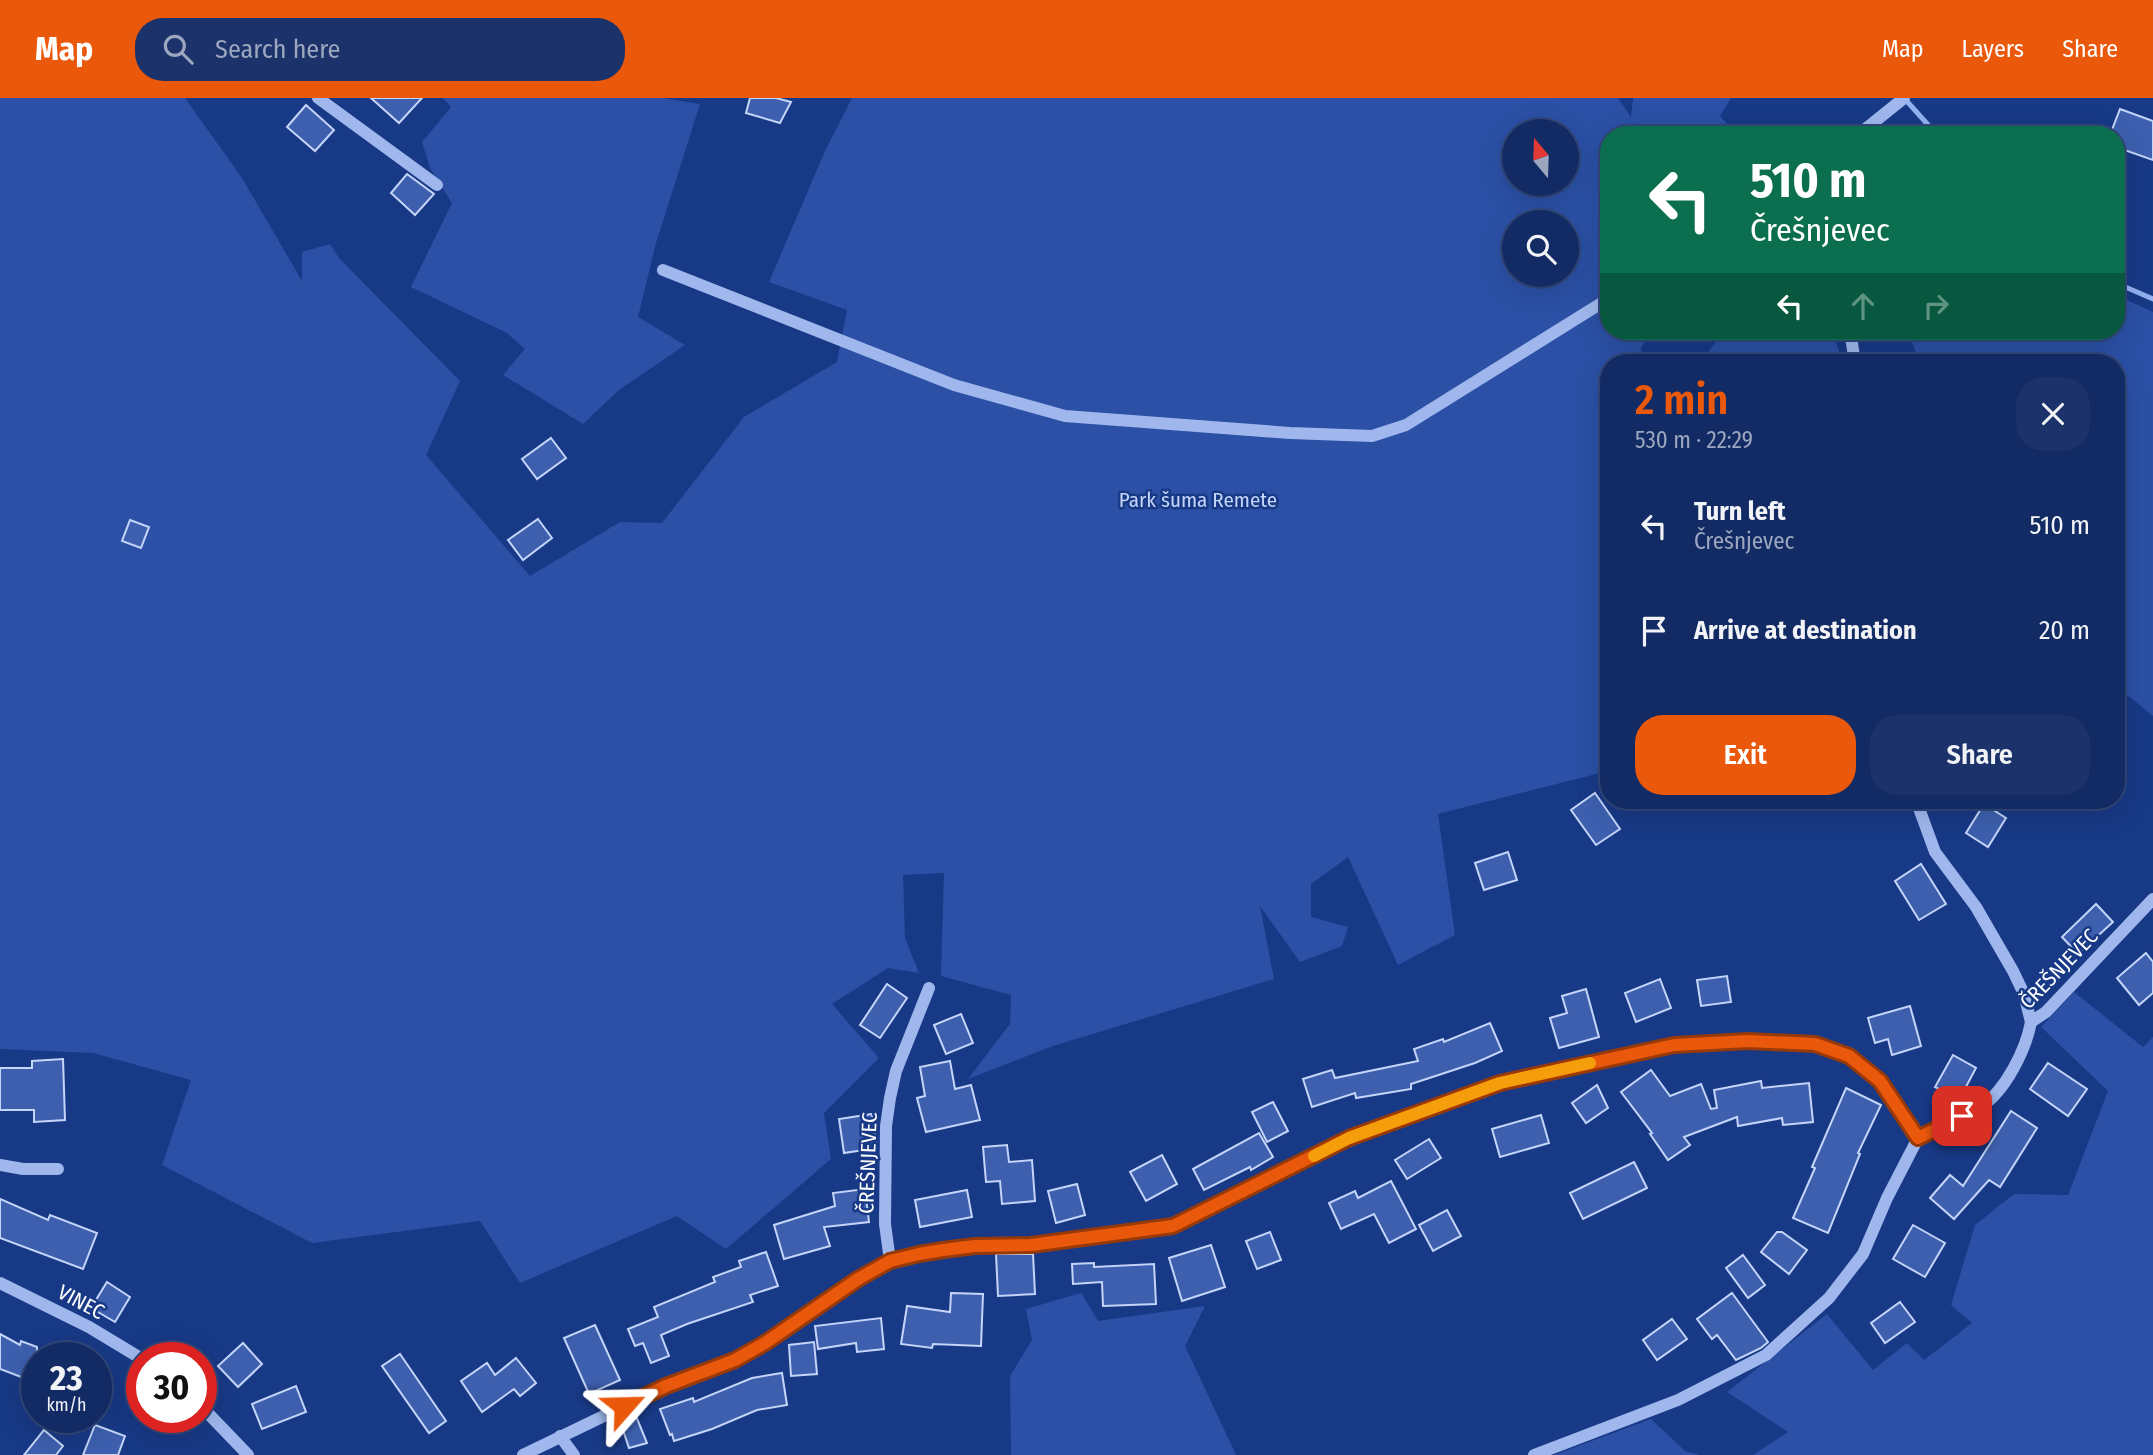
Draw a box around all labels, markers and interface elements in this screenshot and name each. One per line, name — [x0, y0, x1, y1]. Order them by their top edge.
search box — [135, 18, 625, 81]
text: Map — [35, 29, 93, 69]
icon: search — [159, 30, 197, 68]
text: Search here — [215, 34, 340, 65]
text: Map — [1882, 35, 1924, 63]
text: Layers — [1962, 35, 2024, 63]
text: Share — [2062, 35, 2118, 63]
north arrow — [1502, 119, 1578, 196]
map controls — [1502, 119, 1579, 287]
text: 510 m — [1750, 151, 1866, 210]
icon: left — [1635, 154, 1726, 245]
button: search — [1502, 210, 1579, 287]
text: Črešnjevec — [1750, 211, 1890, 249]
icon: left — [1771, 287, 1809, 325]
icon: ahead — [1844, 287, 1882, 325]
icon: right — [1917, 287, 1955, 325]
text: 2 min — [1635, 375, 1728, 425]
button: close — [2016, 377, 2090, 451]
text: 530 m · 22:29 — [1635, 426, 1753, 454]
park label: Park šuma Remete — [1119, 487, 1277, 513]
text: Turn left — [1694, 496, 1786, 527]
icon: left — [1635, 507, 1673, 545]
text: 510 m — [2030, 510, 2090, 541]
text: Črešnjevec — [1694, 527, 1794, 555]
icon: arrive — [1635, 612, 1673, 650]
text: Arrive at destination — [1694, 615, 1917, 646]
text: 20 m — [2039, 615, 2090, 646]
button: Exit — [1635, 715, 1856, 795]
button: Share — [1870, 715, 2090, 795]
street label: ČREŠNJEVEC — [2014, 923, 2104, 1015]
pin — [1932, 1086, 1992, 1146]
icon: arrive — [1943, 1097, 1981, 1135]
street label: ČREŠNJEVEC — [853, 1112, 883, 1214]
street label: VINEC — [53, 1279, 109, 1325]
speed limit sign: 30 — [126, 1342, 217, 1433]
text: 23 — [50, 1357, 83, 1399]
position arrow — [587, 1369, 661, 1443]
text: km/h — [46, 1394, 87, 1416]

